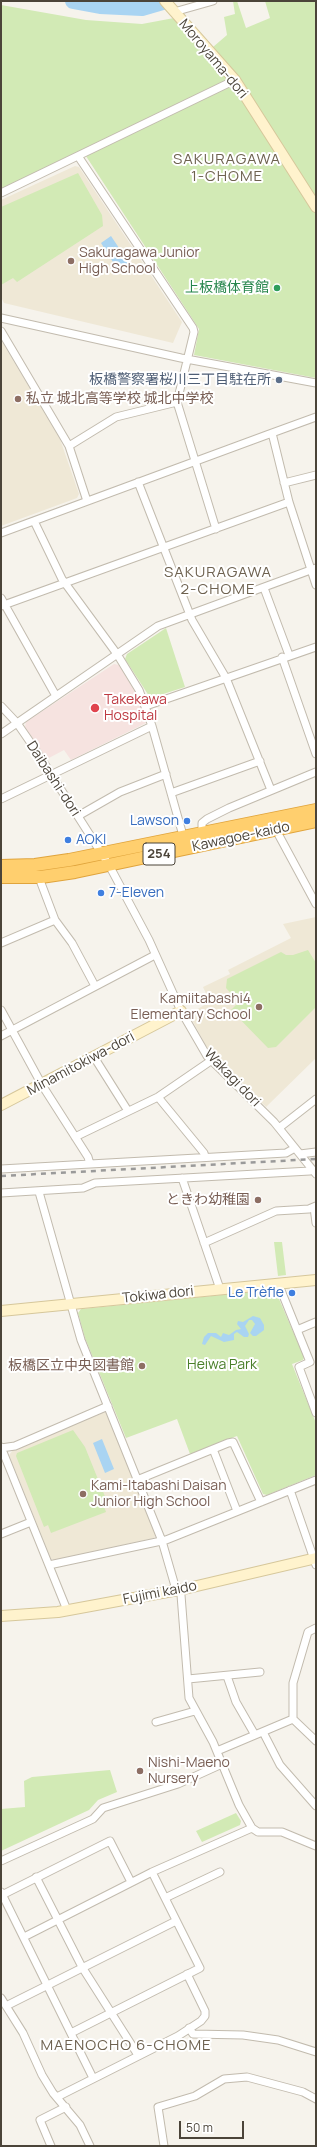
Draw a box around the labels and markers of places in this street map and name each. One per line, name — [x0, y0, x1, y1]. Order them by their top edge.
place label: Sakuragawa Junior High School — [79, 245, 200, 278]
marker: Sakuragawa Junior High School — [66, 256, 76, 266]
place label: 上板橋体育館 — [185, 280, 269, 296]
marker: 上板橋体育館 — [272, 283, 282, 293]
place label: 板橋警察署桜川三丁目駐在所 — [89, 372, 271, 388]
marker: 板橋警察署桜川三丁目駐在所 — [274, 375, 284, 385]
place label: 私立 城北高等学校 城北中学校 — [26, 391, 214, 407]
marker: 私立 城北高等学校 城北中学校 — [13, 394, 23, 404]
place label: Takekawa Hospital — [104, 692, 167, 724]
marker: Takekawa Hospital — [89, 702, 101, 714]
place label: Lawson — [130, 813, 179, 829]
marker: Lawson — [182, 816, 192, 826]
place label: AOKI — [76, 832, 106, 848]
marker: AOKI — [63, 835, 73, 845]
place label: 7-Eleven — [109, 885, 164, 901]
marker: 7-Eleven — [96, 888, 106, 898]
place label: Kamiitabashi4 Elementary School — [131, 991, 251, 1024]
marker: Kamiitabashi4 Elementary School — [254, 1002, 264, 1012]
place label: ときわ幼稚園 — [166, 1192, 250, 1208]
marker: ときわ幼稚園 — [253, 1195, 263, 1205]
place label: Le Trèfle — [228, 1285, 284, 1301]
marker: Le Trèfle — [287, 1288, 297, 1298]
place label: 板橋区立中央図書館 — [8, 1358, 134, 1374]
marker: 板橋区立中央図書館 — [137, 1361, 147, 1371]
place label: Kami-Itabashi Daisan Junior High School — [91, 1478, 226, 1510]
marker: Kami-Itabashi Daisan Junior High School — [78, 1489, 88, 1499]
place label: Nishi-Maeno Nursery — [148, 1755, 230, 1788]
marker: Nishi-Maeno Nursery — [135, 1766, 145, 1776]

